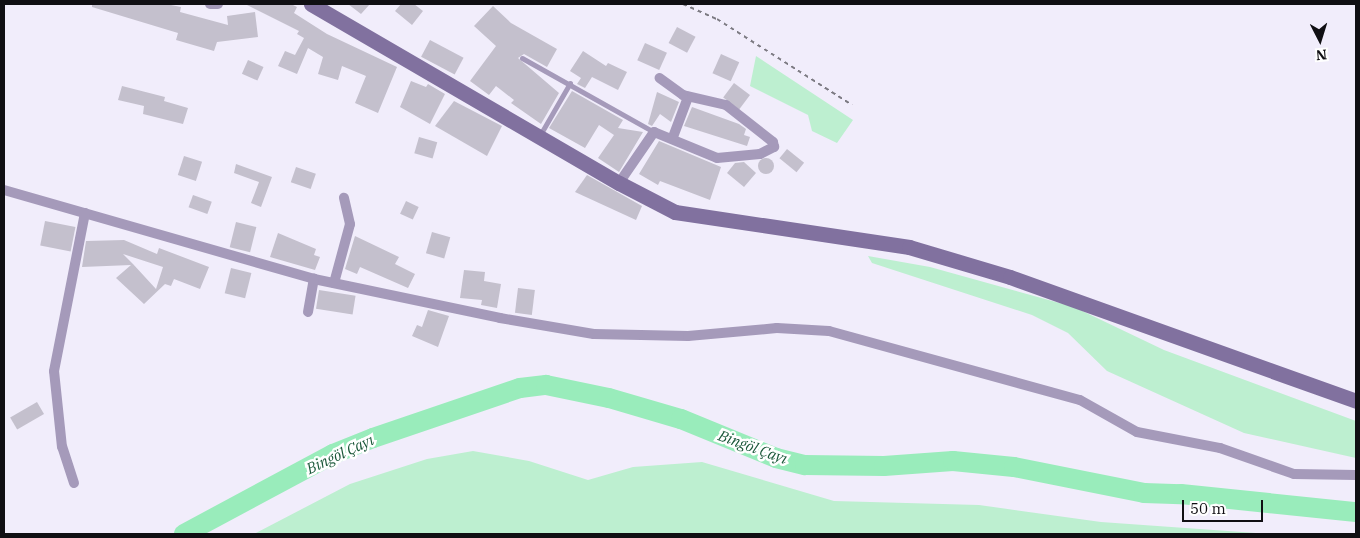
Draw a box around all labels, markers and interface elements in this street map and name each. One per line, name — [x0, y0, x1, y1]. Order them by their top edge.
north arrow — [1295, 15, 1345, 65]
text: N — [1315, 45, 1328, 64]
water label: Bingöl Çayı — [716, 426, 790, 468]
water label: Bingöl Çayı — [303, 431, 377, 477]
scale bar — [1185, 490, 1266, 522]
text: 50 m — [1190, 499, 1226, 518]

